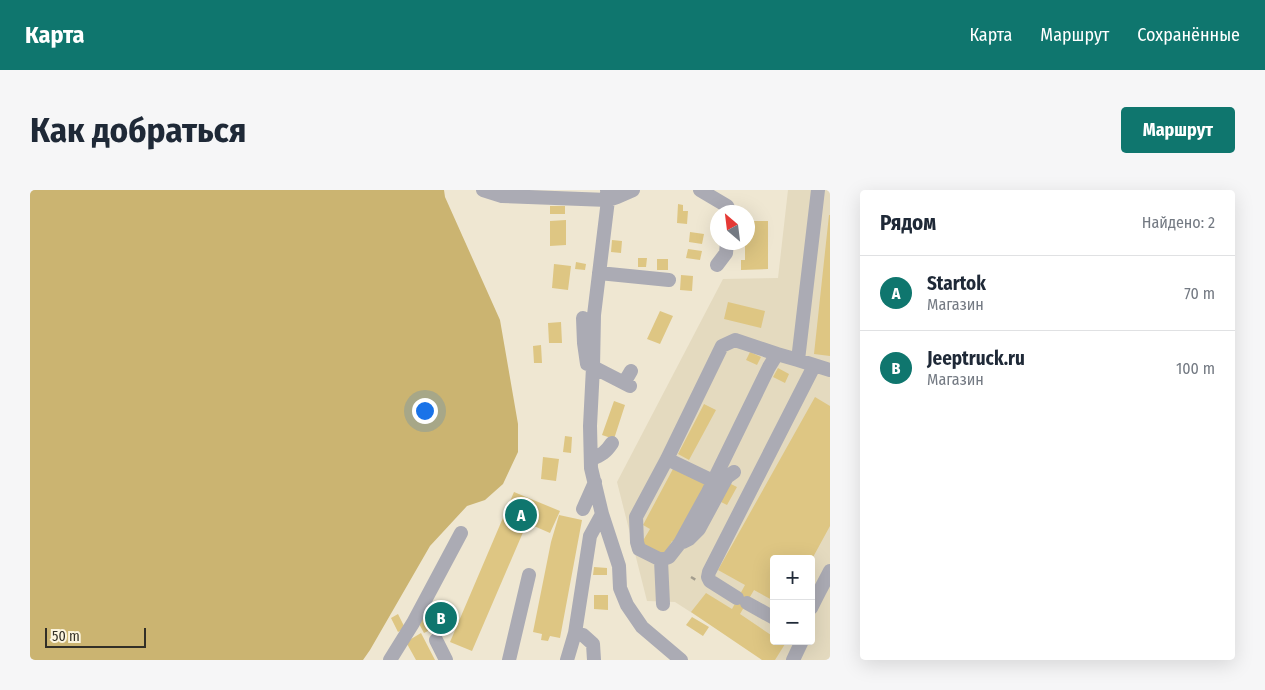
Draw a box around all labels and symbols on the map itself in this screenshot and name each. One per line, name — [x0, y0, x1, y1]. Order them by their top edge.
north arrow — [710, 205, 755, 250]
your location — [412, 398, 438, 424]
pin: A — [505, 496, 537, 534]
pin: B — [425, 599, 457, 637]
scale bar — [45, 625, 146, 648]

